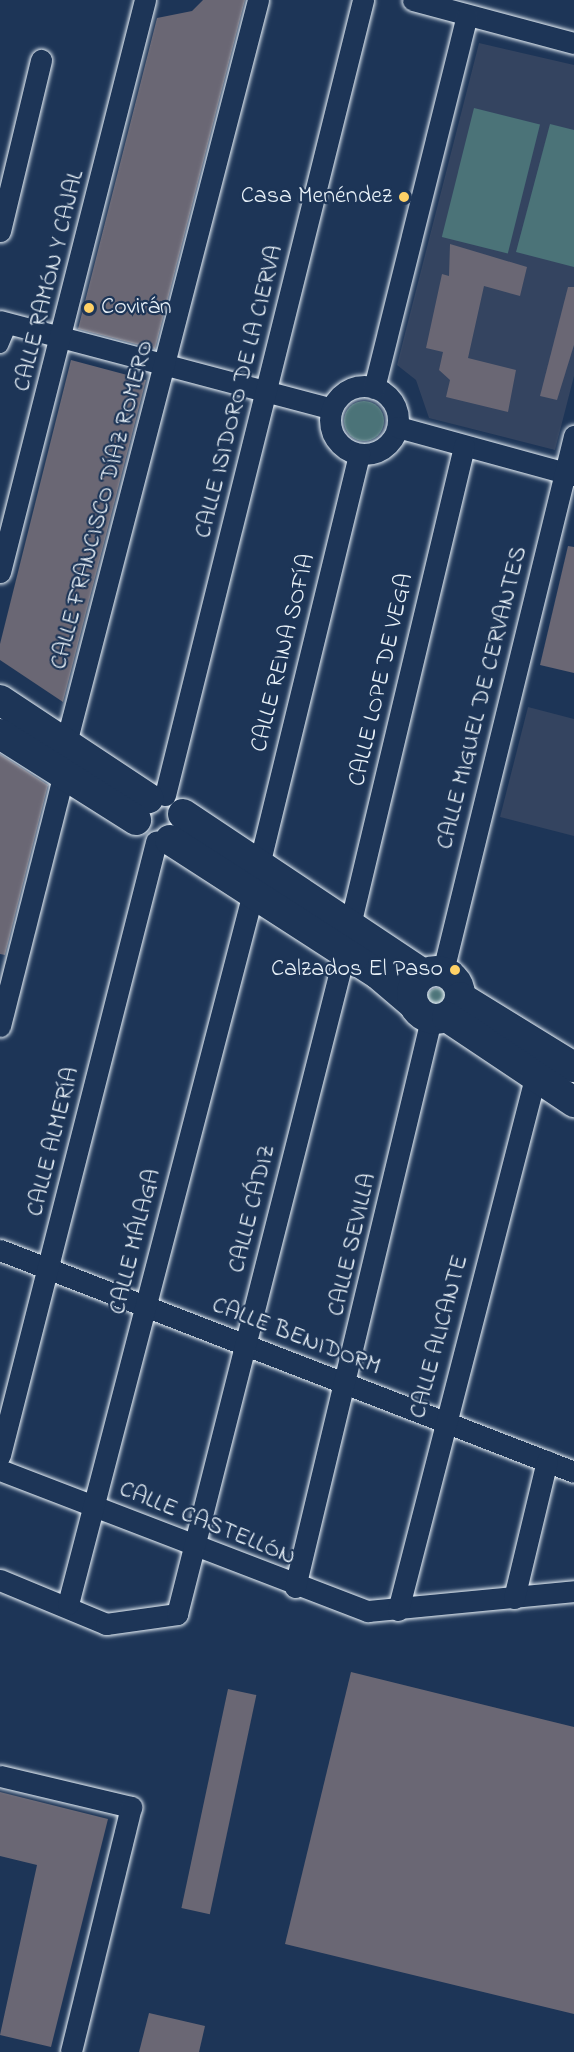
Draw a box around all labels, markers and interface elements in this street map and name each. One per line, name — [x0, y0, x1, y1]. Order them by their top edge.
street label: CALLE RAMÓN Y CAJAL — [9, 167, 91, 395]
place label: Casa Menéndez — [241, 183, 392, 211]
marker: Casa Menéndez — [397, 190, 411, 204]
street label: CALLE ISIDORO DE LA CIERVA — [190, 243, 290, 541]
place label: Covirán — [101, 294, 172, 322]
marker: Covirán — [82, 301, 96, 315]
street label: CALLE FRANCISCO DÍAZ ROMERO — [45, 337, 161, 673]
street label: CALLE MIGUEL DE CERVANTES — [431, 544, 535, 852]
street label: CALLE REINA SOFÍA — [245, 551, 323, 755]
street label: CALLE LOPE DE VEGA — [343, 571, 421, 789]
place label: Calzados El Paso — [271, 956, 443, 984]
marker: Calzados El Paso — [448, 963, 462, 977]
street label: CALLE ALMERÍA — [22, 1064, 86, 1220]
street label: CALLE CÁDIZ — [223, 1142, 283, 1276]
street label: CALLE MÁLAGA — [104, 1166, 168, 1318]
street label: CALLE SEVILLA — [323, 1171, 383, 1319]
street label: CALLE ALICANTE — [404, 1252, 476, 1422]
street label: CALLE BENIDORM — [207, 1292, 385, 1382]
street label: CALLE CASTELLÓN — [115, 1475, 299, 1573]

